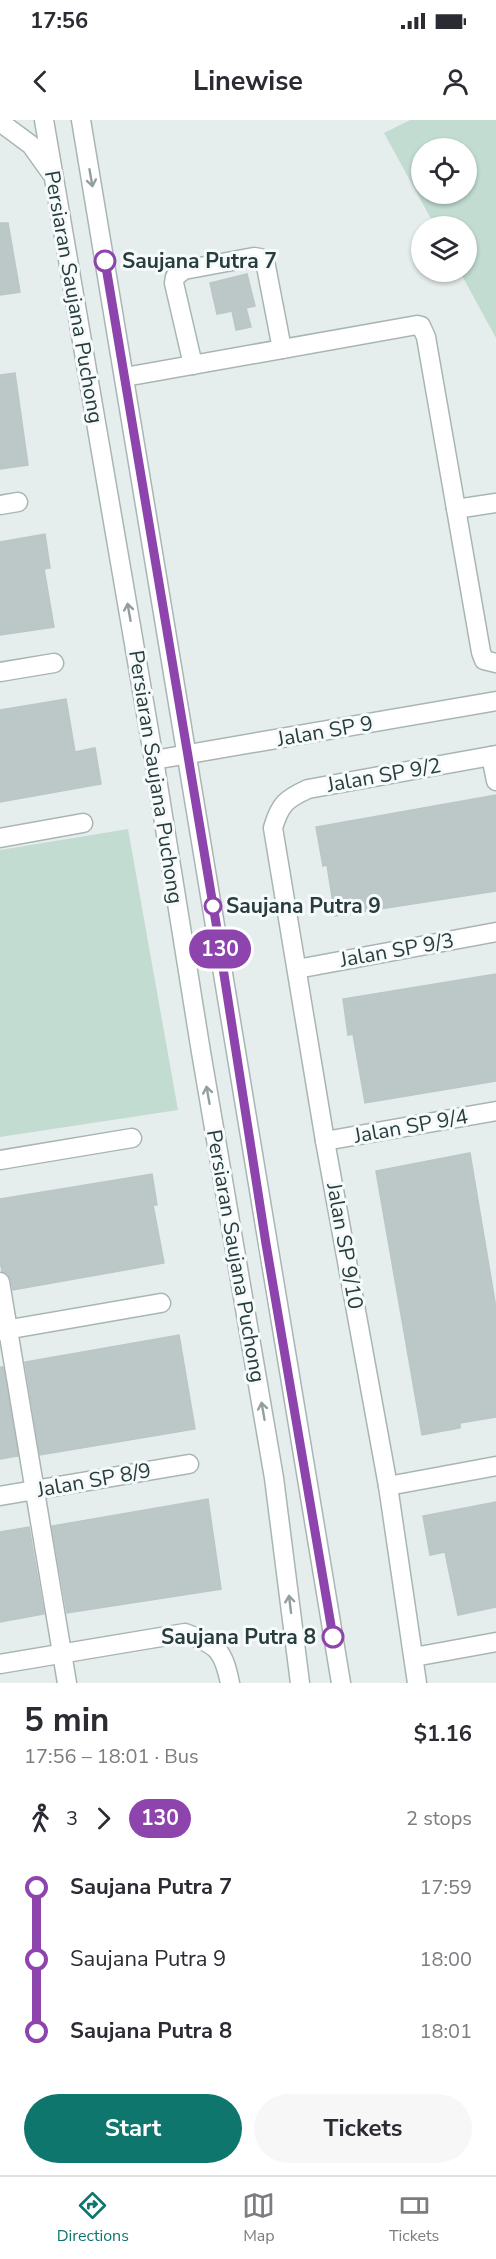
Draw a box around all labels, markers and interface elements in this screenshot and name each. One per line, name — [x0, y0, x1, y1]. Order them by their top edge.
text: 17:56 — [30, 6, 88, 36]
text: Linewise — [193, 63, 303, 100]
icon: back — [24, 65, 57, 98]
icon: person — [439, 65, 472, 98]
map controls — [411, 138, 477, 282]
button: locate — [411, 138, 477, 204]
one-way arrow — [86, 167, 97, 187]
street label: Persiaran Saujana Puchong — [38, 168, 110, 426]
button: layers — [411, 216, 477, 282]
place label: Saujana Putra 7 — [122, 247, 277, 275]
marker: Saujana Putra 7 — [94, 250, 116, 272]
one-way arrow — [123, 603, 134, 623]
street label: Persiaran Saujana Puchong — [122, 648, 190, 906]
street label: Jalan SP 9 — [274, 709, 375, 753]
street label: Jalan SP 9/2 — [324, 751, 443, 799]
place label: Saujana Putra 9 — [226, 892, 381, 920]
marker: Saujana Putra 9 — [204, 897, 222, 915]
street label: Jalan SP 9/3 — [337, 926, 456, 974]
line badge: 130 — [186, 930, 254, 968]
text: 130 — [201, 935, 239, 963]
one-way arrow — [203, 1085, 214, 1105]
street label: Jalan SP 9/4 — [351, 1102, 470, 1150]
street label: Persiaran Saujana Puchong — [200, 1127, 272, 1385]
street label: Jalan SP 9/10 — [320, 1180, 370, 1311]
one-way arrow — [257, 1402, 268, 1421]
street label: Jalan SP 8/9 — [34, 1456, 153, 1504]
one-way arrow — [284, 1595, 295, 1615]
place label: Saujana Putra 8 — [161, 1623, 316, 1651]
marker: Saujana Putra 8 — [322, 1626, 344, 1648]
text: 5 min — [24, 1698, 109, 1743]
text: $1.16 — [414, 1719, 472, 1749]
text: 17:56 – 18:01 · Bus — [24, 1743, 199, 1770]
icon: walk — [24, 1802, 57, 1835]
icon: forward — [87, 1802, 120, 1835]
text: 130 — [141, 1804, 179, 1832]
text: 3 — [66, 1805, 78, 1832]
text: 2 stops — [406, 1805, 472, 1832]
text: Saujana Putra 7 — [70, 1872, 232, 1902]
text: 17:59 — [419, 1874, 472, 1901]
text: Saujana Putra 9 — [70, 1944, 226, 1974]
text: 18:00 — [419, 1946, 472, 1973]
text: Saujana Putra 8 — [70, 2016, 232, 2046]
text: 18:01 — [419, 2018, 472, 2045]
button: Start — [24, 2094, 242, 2163]
button: Tickets — [254, 2094, 472, 2163]
tab: Directions — [57, 2189, 129, 2247]
tab: Map — [242, 2189, 275, 2247]
tab: Tickets — [389, 2189, 439, 2247]

